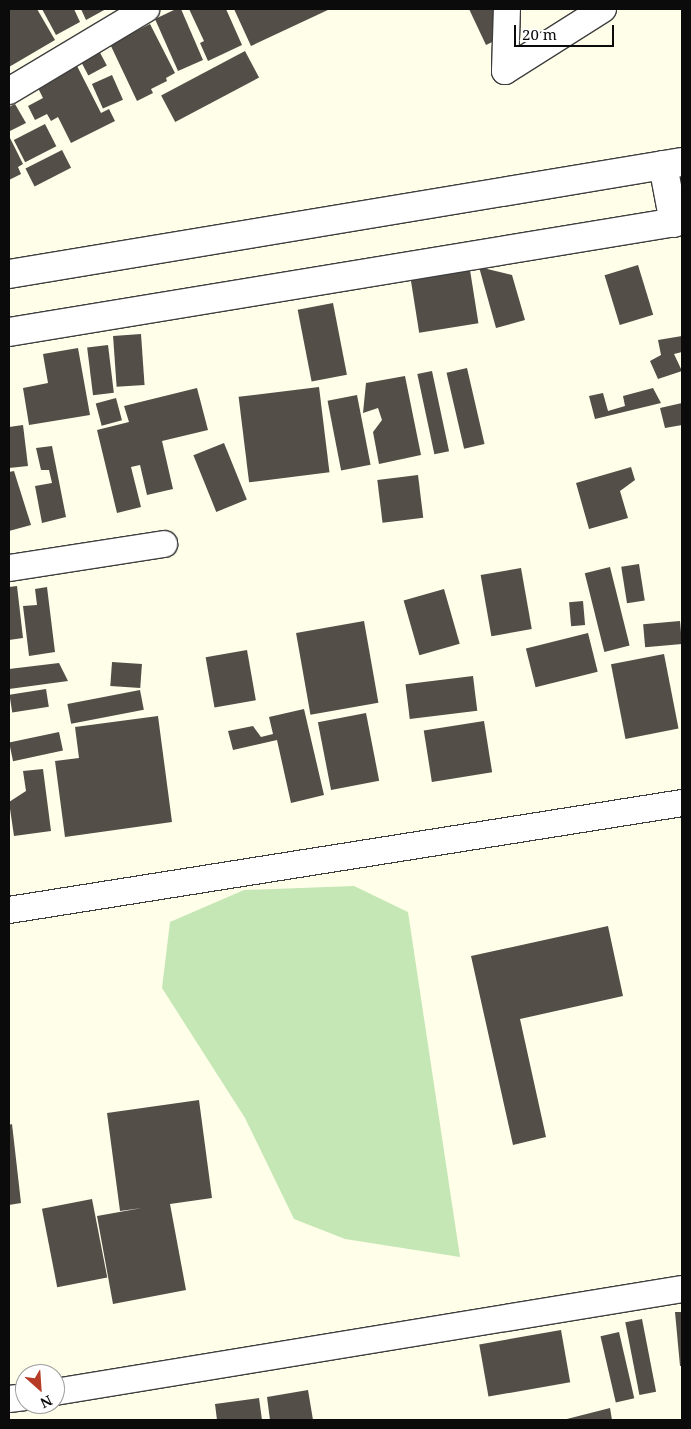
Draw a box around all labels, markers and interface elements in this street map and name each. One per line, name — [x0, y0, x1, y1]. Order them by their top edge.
scale bar — [516, 15, 616, 47]
text: 20 m — [522, 24, 557, 44]
north arrow — [15, 1364, 65, 1414]
text: N — [37, 1391, 55, 1413]

